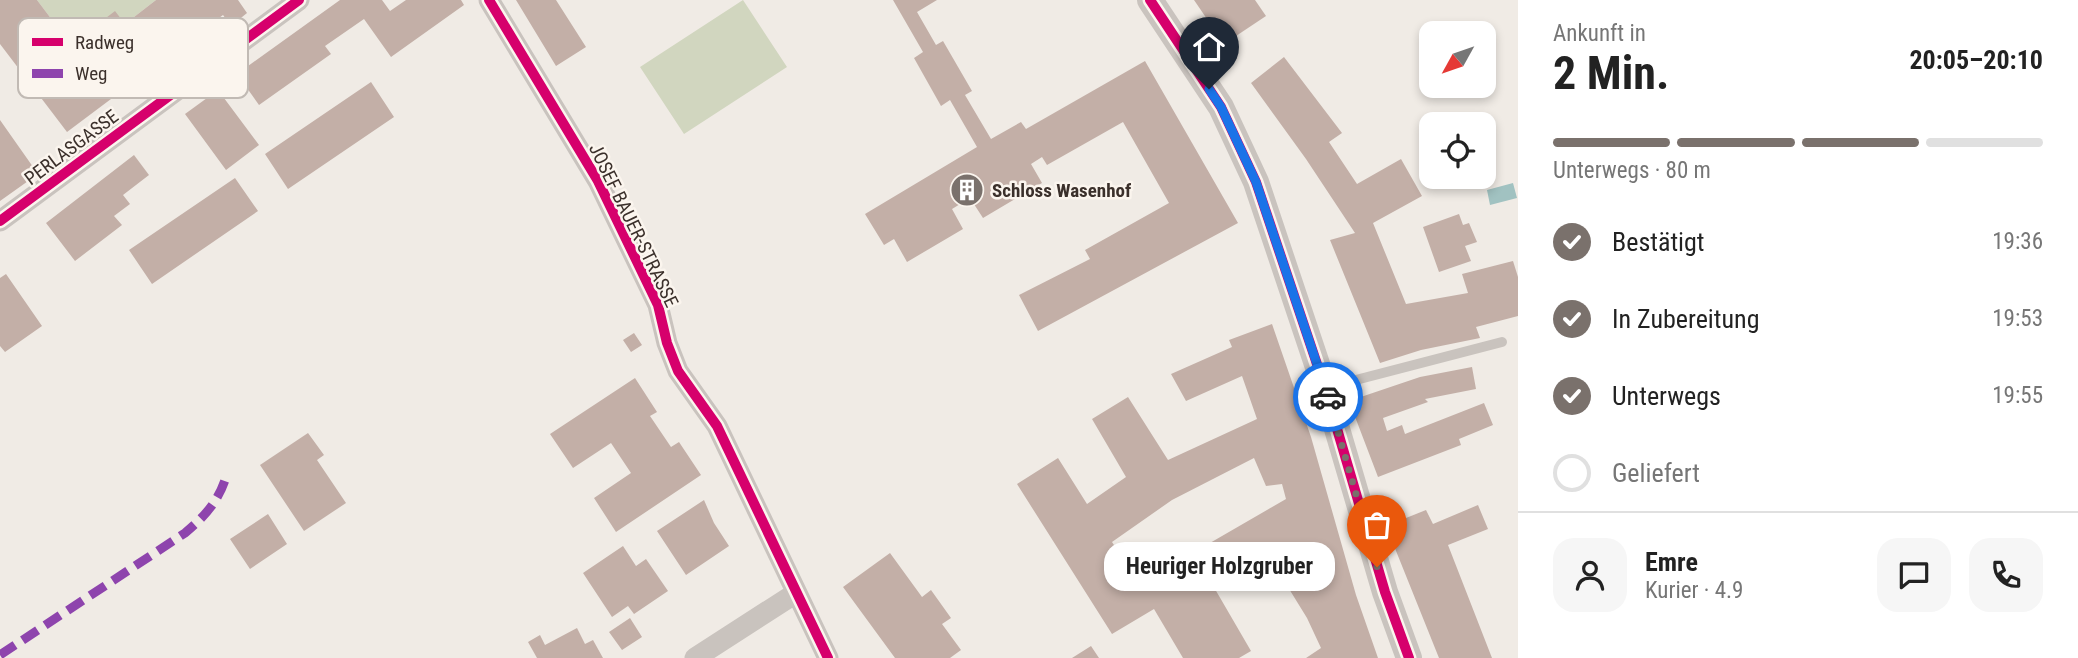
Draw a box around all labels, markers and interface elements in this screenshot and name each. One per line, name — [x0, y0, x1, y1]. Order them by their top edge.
pin — [1179, 17, 1239, 89]
legend — [18, 18, 248, 98]
text: Ankunft in — [1553, 20, 1646, 47]
north arrow — [1419, 21, 1496, 98]
map controls — [1419, 21, 1496, 189]
icon: home — [1190, 28, 1228, 66]
text: Radweg — [75, 31, 134, 54]
text: 20:05–20:10 — [1909, 45, 2043, 75]
text: 2 Min. — [1553, 46, 1669, 100]
text: Weg — [75, 62, 107, 85]
street label: PERLASGASSE — [20, 105, 123, 190]
button: locate — [1419, 112, 1496, 189]
street label: JOSEF BAUER-STRASSE — [584, 140, 683, 311]
text: Unterwegs · 80 m — [1553, 157, 1711, 184]
building icon: Schloss Wasenhof — [948, 171, 986, 209]
place label: Schloss Wasenhof — [992, 179, 1132, 202]
icon: check — [1553, 223, 1591, 261]
text: Bestätigt — [1612, 227, 1705, 257]
text: 19:36 — [1992, 228, 2043, 255]
icon: check — [1553, 300, 1591, 338]
text: In Zubereitung — [1612, 304, 1760, 334]
text: 19:53 — [1992, 305, 2043, 332]
courier — [1293, 362, 1363, 432]
icon: check — [1553, 377, 1591, 415]
icon: car — [1309, 378, 1347, 416]
text: Unterwegs — [1612, 381, 1721, 411]
text: 19:55 — [1992, 382, 2043, 409]
text: Geliefert — [1612, 458, 1700, 488]
pin — [1347, 495, 1407, 567]
icon: bag — [1358, 506, 1396, 544]
button: person — [1553, 538, 1627, 612]
button: chat — [1877, 538, 1951, 612]
button: phone — [1969, 538, 2043, 612]
callout: Heuriger Holzgruber — [1104, 542, 1335, 592]
text: Emre — [1645, 547, 1698, 577]
text: Heuriger Holzgruber — [1126, 553, 1313, 580]
text: Kurier · 4.9 — [1645, 577, 1743, 604]

